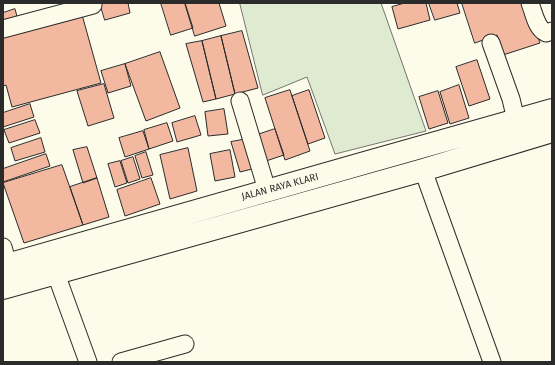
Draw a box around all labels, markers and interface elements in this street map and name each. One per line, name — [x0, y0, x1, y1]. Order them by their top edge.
street label: JALAN RAYA KLARI — [240, 171, 320, 203]

